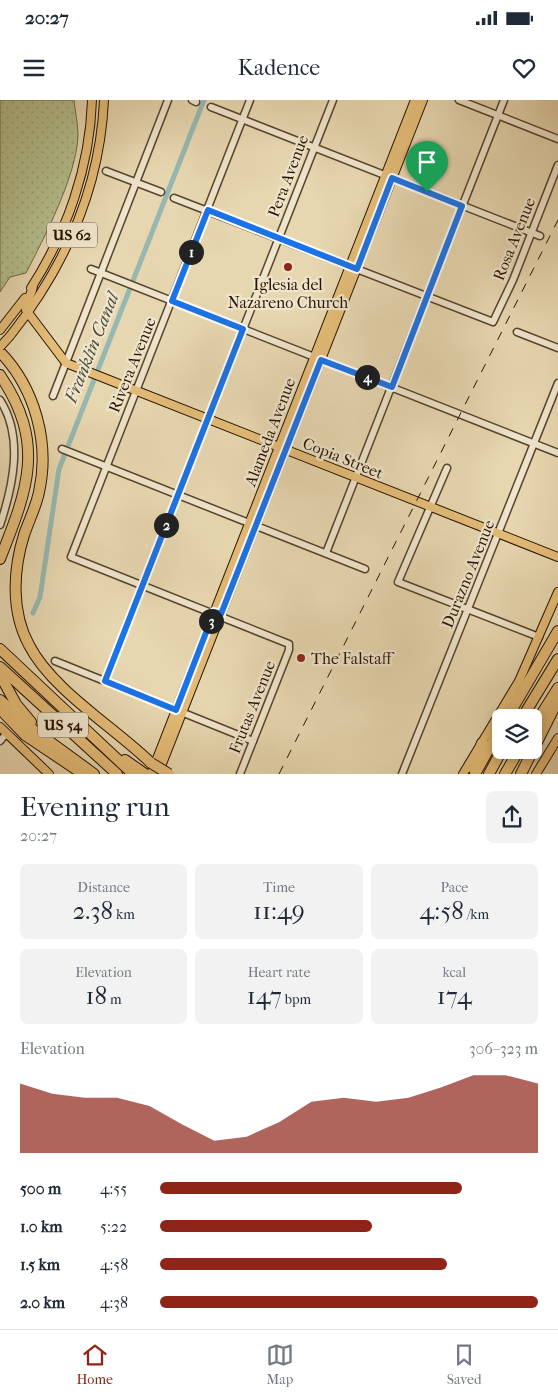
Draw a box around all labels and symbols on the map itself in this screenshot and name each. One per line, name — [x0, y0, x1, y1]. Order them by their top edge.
street label: Pera Avenue — [264, 132, 312, 220]
pin — [406, 141, 448, 192]
street label: Rosa Avenue — [489, 195, 539, 283]
road number: US 62 — [47, 222, 97, 248]
pin: 1 — [178, 240, 204, 264]
marker: Iglesia del Nazareno Church — [282, 261, 294, 273]
place label: Iglesia del Nazareno Church — [228, 275, 348, 312]
water label: Franklin Canal — [60, 288, 125, 407]
street label: Rivera Avenue — [104, 315, 160, 415]
pin: 4 — [354, 364, 380, 390]
street label: Alameda Avenue — [240, 375, 299, 490]
street label: Copia Street — [300, 433, 386, 483]
pin: 2 — [154, 512, 178, 538]
street label: Durazno Avenue — [438, 517, 498, 631]
pin: 3 — [198, 608, 224, 634]
place label: The Falstaff — [311, 649, 395, 668]
marker: The Falstaff — [295, 652, 307, 664]
street label: Frutas Avenue — [225, 658, 279, 756]
road number: US 54 — [38, 712, 88, 738]

